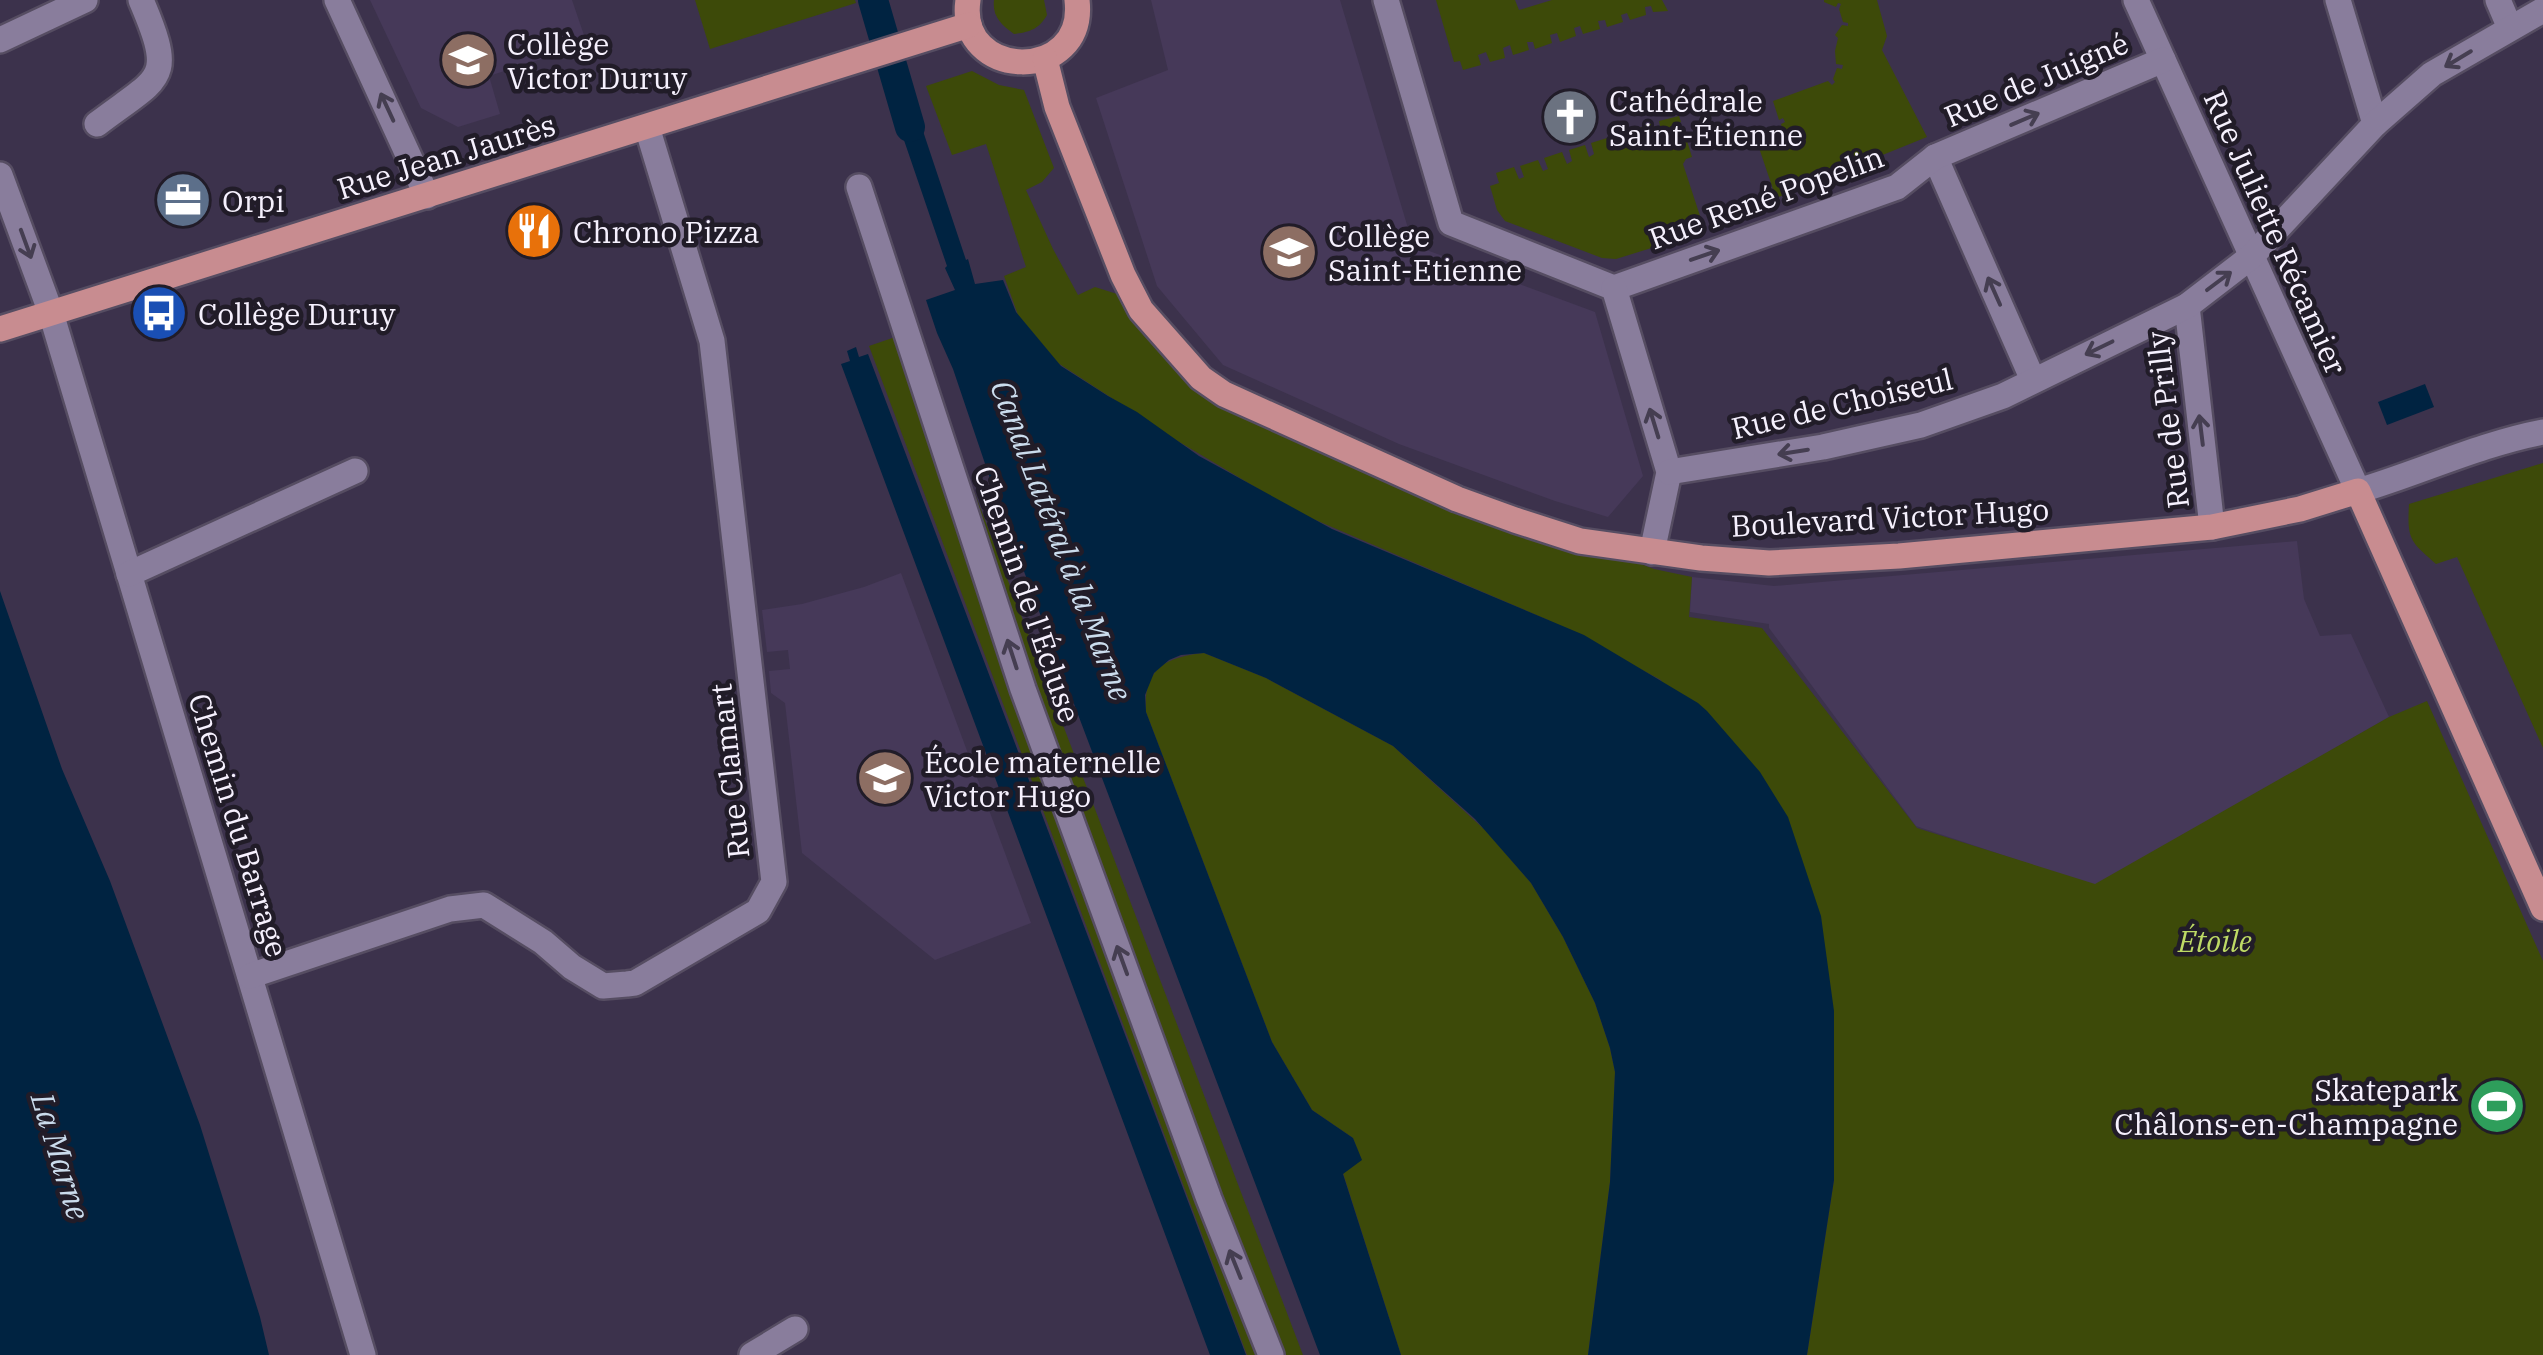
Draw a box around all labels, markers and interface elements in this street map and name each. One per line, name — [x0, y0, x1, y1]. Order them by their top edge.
street label: Rue de Juigné — [1938, 23, 2134, 135]
place label: Collège Victor Duruy — [507, 24, 687, 97]
school or university icon: Collège Victor Duruy — [438, 30, 498, 90]
one-way arrow — [2444, 49, 2473, 69]
place label: Cathédrale Saint-Étienne — [1609, 81, 1803, 154]
street label: Rue Juliette Récamier — [2196, 84, 2356, 380]
church icon: Cathédrale Saint-Étienne — [1540, 87, 1600, 147]
one-way arrow — [376, 93, 395, 123]
street label: Rue Jean Jaurès — [332, 104, 560, 208]
one-way arrow — [2009, 109, 2040, 127]
street label: Rue René Popelin — [1643, 136, 1889, 258]
office icon: Orpi — [153, 170, 213, 230]
place label: Orpi — [222, 181, 285, 220]
restaurant icon: Chrono Pizza — [504, 201, 564, 261]
place label: Chrono Pizza — [573, 212, 760, 251]
place label: Collège Saint-Etienne — [1328, 216, 1522, 289]
school or university icon: Collège Saint-Etienne — [1259, 222, 1319, 282]
one-way arrow — [18, 229, 36, 259]
one-way arrow — [1689, 245, 1721, 263]
one-way arrow — [2205, 271, 2232, 292]
one-way arrow — [1984, 276, 2002, 307]
bus stop icon: Collège Duruy — [129, 283, 189, 343]
place label: Collège Duruy — [198, 294, 396, 333]
street label: Rue de Prilly — [2137, 329, 2197, 511]
one-way arrow — [2085, 340, 2115, 359]
street label: Rue de Choiseul — [1728, 359, 1956, 447]
water label: Canal Latéral à la Marne — [981, 374, 1143, 706]
one-way arrow — [1644, 408, 1662, 439]
one-way arrow — [2191, 415, 2210, 447]
one-way arrow — [1777, 443, 1810, 462]
street label: Chemin de l'Écluse — [966, 461, 1090, 727]
street label: Boulevard Victor Hugo — [1730, 489, 2050, 545]
one-way arrow — [1001, 638, 1019, 670]
street label: Rue Clamart — [700, 682, 758, 860]
street label: Chemin du Barrage — [180, 688, 298, 962]
place label: École maternelle Victor Hugo — [924, 742, 1161, 815]
school or university icon: École maternelle Victor Hugo — [855, 748, 915, 808]
park label: Étoile — [2177, 921, 2252, 960]
one-way arrow — [1112, 945, 1130, 976]
place label: Skatepark Châlons-en-Champagne — [2114, 1070, 2458, 1143]
sports icon: Skatepark Châlons-en-Champagne — [2467, 1076, 2527, 1136]
water label: La Marne — [22, 1086, 100, 1225]
one-way arrow — [1224, 1250, 1242, 1280]

